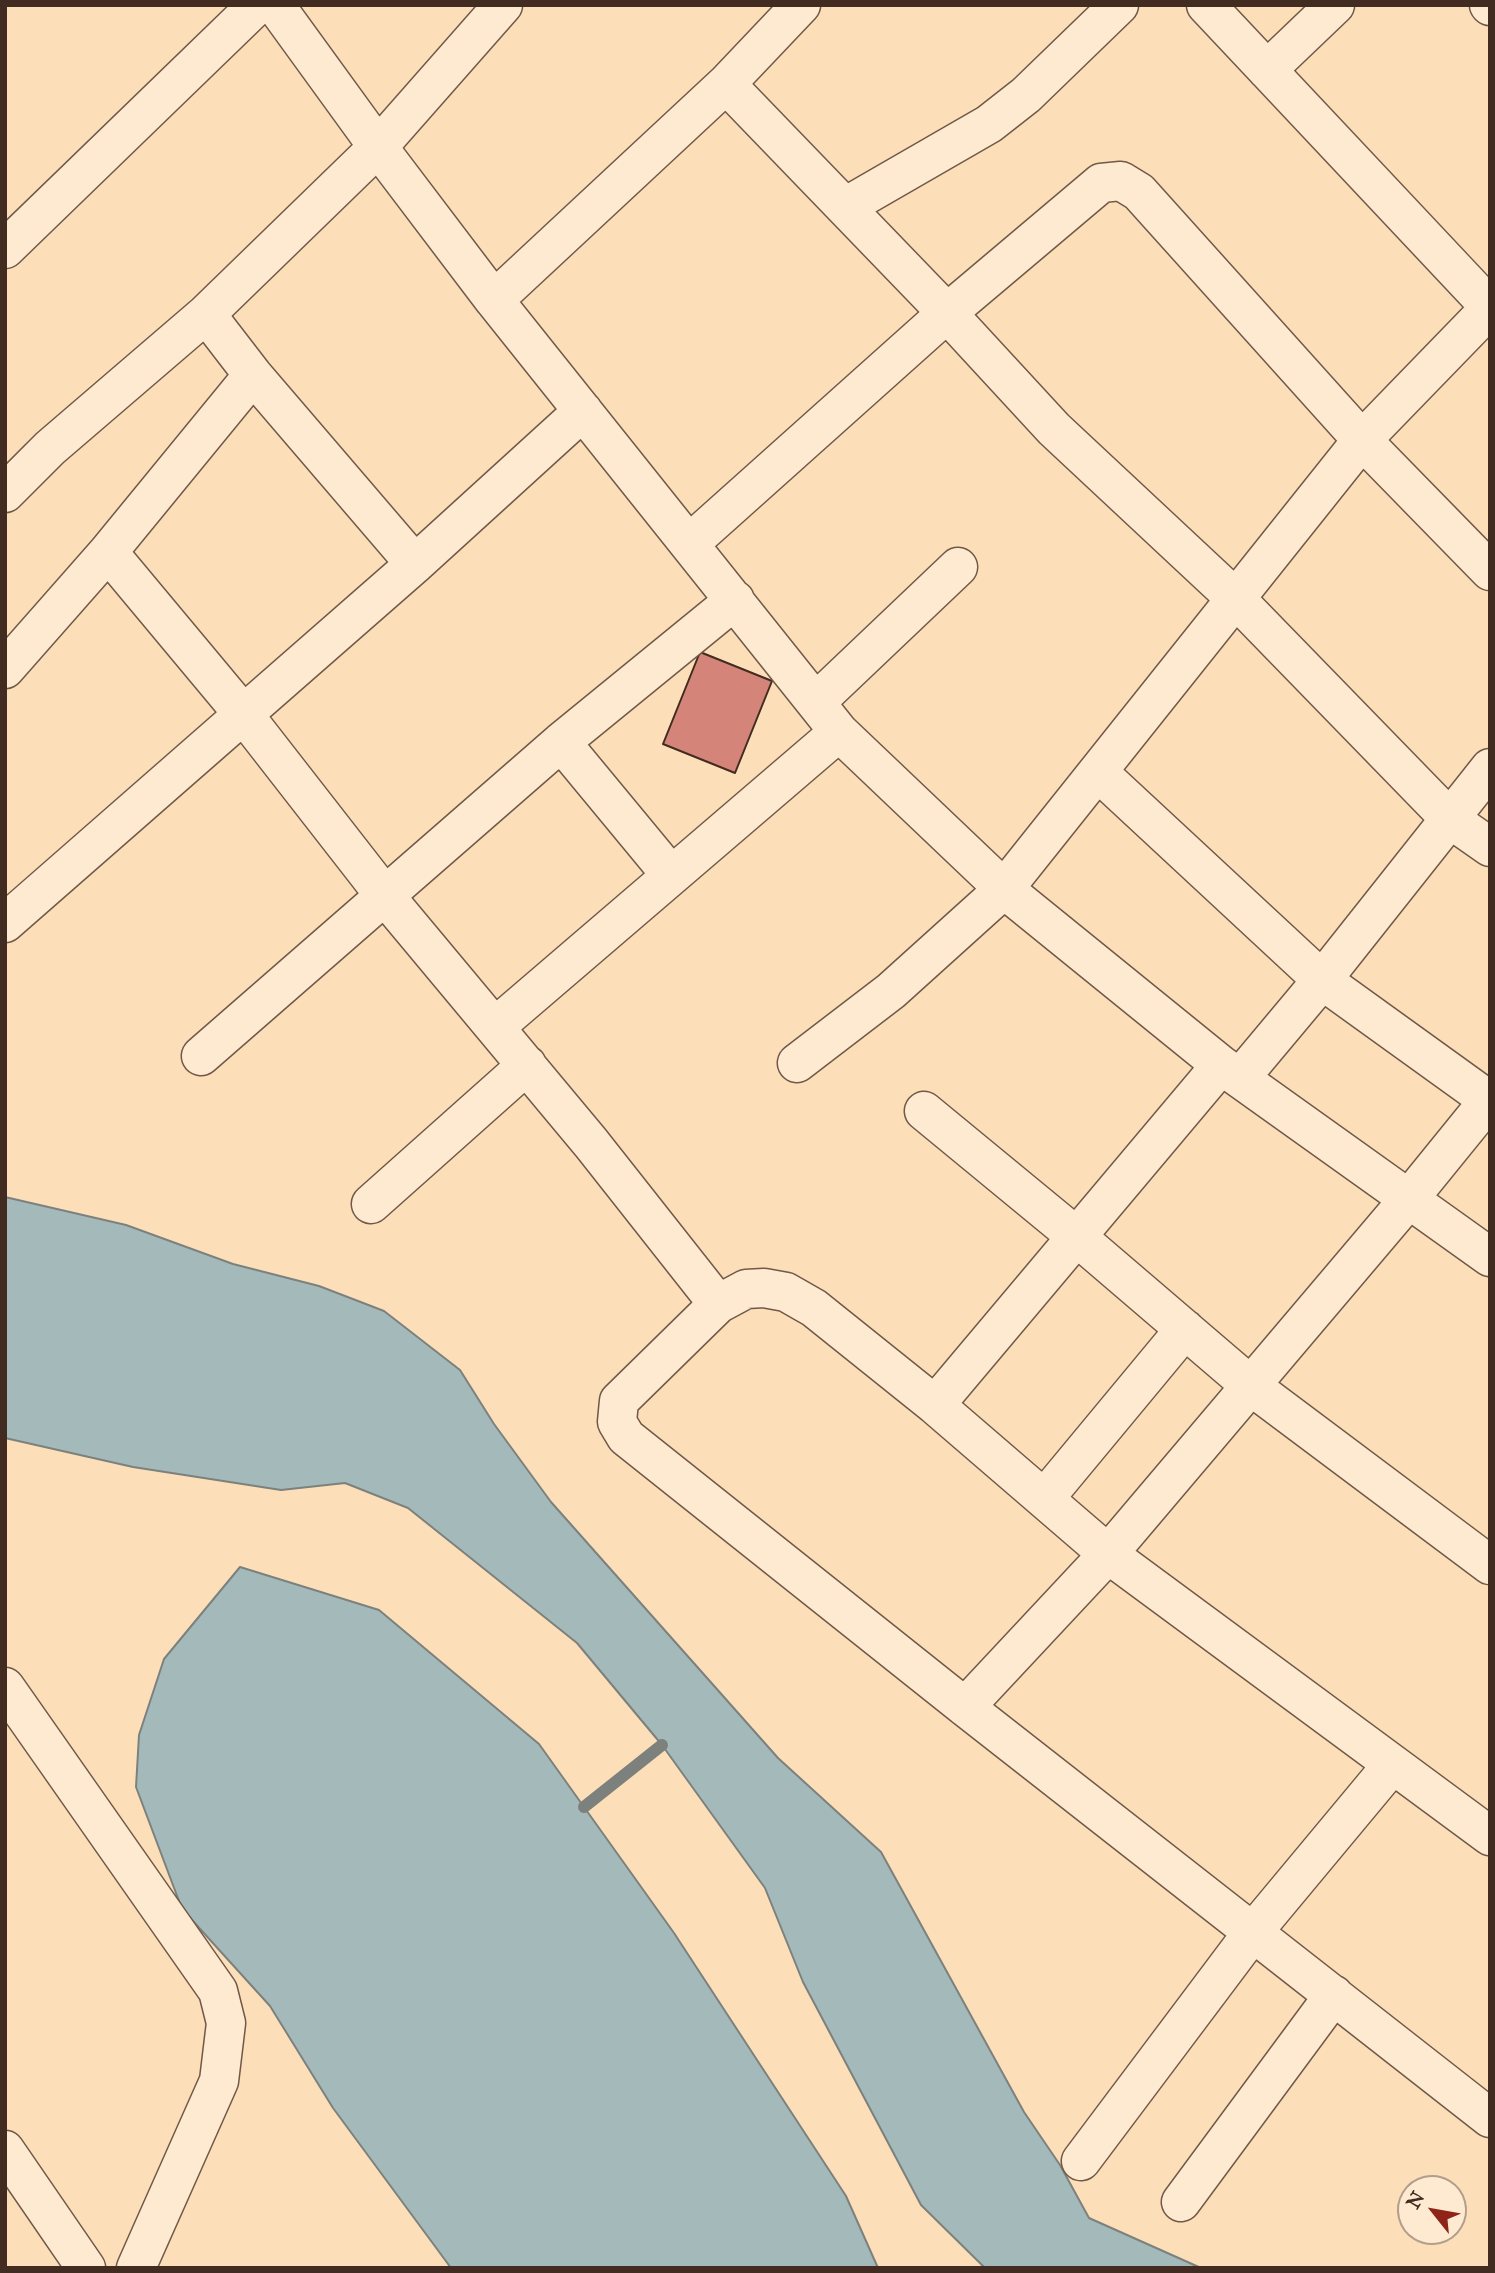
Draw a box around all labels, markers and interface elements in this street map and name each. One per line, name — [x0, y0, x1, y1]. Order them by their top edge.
north arrow — [1397, 2175, 1467, 2245]
text: N — [1401, 2187, 1429, 2213]

